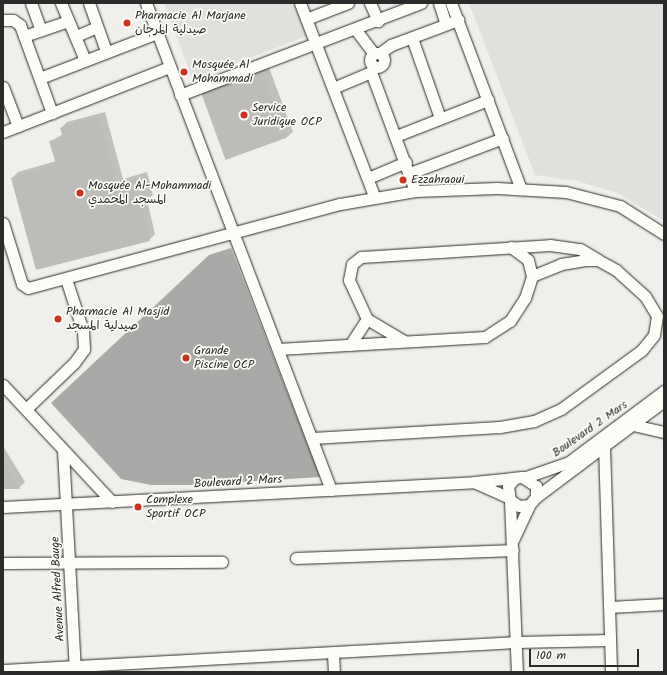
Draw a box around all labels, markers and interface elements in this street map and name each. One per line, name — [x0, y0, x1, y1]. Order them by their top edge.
place label: Pharmacie Al Marjane صيدلية المرجان — [135, 9, 246, 37]
marker: Pharmacie Al Marjane صيدلية المرجان — [122, 18, 132, 28]
place label: Mosquée Al Mohammadi — [192, 58, 253, 86]
marker: Mosquée Al Mohammadi — [179, 67, 189, 77]
place label: Service Juridique OCP — [252, 101, 322, 129]
marker: Service Juridique OCP — [239, 110, 249, 120]
place label: Ezzahraoui — [411, 173, 464, 187]
marker: Ezzahraoui — [398, 175, 408, 185]
place label: Mosquée Al-Mohammadi المسجد المحمدي — [88, 179, 211, 207]
marker: Mosquée Al-Mohammadi المسجد المحمدي — [75, 188, 85, 198]
place label: Pharmacie Al Masjid صيدلية المسجد — [66, 305, 169, 333]
marker: Pharmacie Al Masjid صيدلية المسجد — [53, 314, 63, 324]
place label: Grande Piscine OCP — [194, 344, 254, 372]
marker: Grande Piscine OCP — [181, 353, 191, 363]
street label: Boulevard 2 Mars — [550, 398, 630, 460]
street label: Boulevard 2 Mars — [193, 472, 283, 492]
place label: Complexe Sportif OCP — [146, 493, 205, 521]
marker: Complexe Sportif OCP — [133, 502, 143, 512]
street label: Avenue Alfred Bauge — [48, 536, 68, 642]
scale bar — [531, 641, 641, 667]
text: 100 m — [536, 646, 566, 665]

